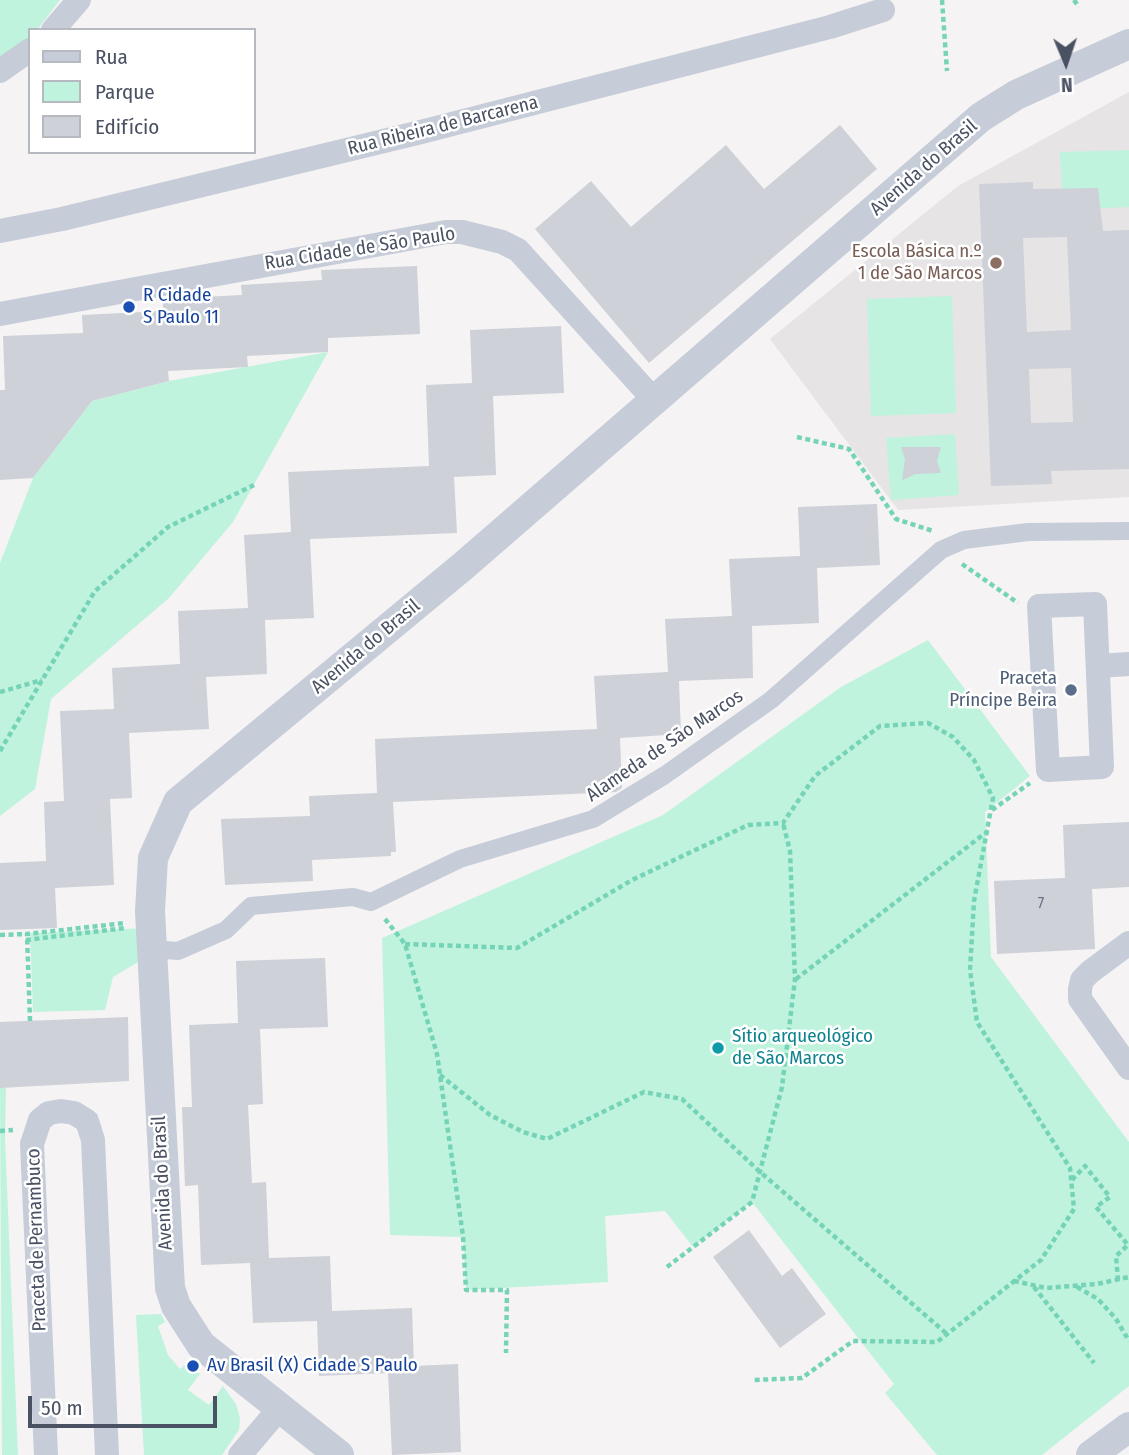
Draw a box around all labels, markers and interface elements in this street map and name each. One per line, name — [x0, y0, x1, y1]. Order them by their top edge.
legend — [28, 28, 256, 154]
north arrow — [1031, 28, 1101, 98]
text: Rua — [95, 44, 128, 70]
text: N — [1061, 73, 1073, 96]
text: Parque — [95, 79, 155, 105]
street label: Rua Ribeira de Barcarena — [346, 91, 540, 161]
text: Edifício — [95, 114, 159, 140]
street label: Avenida do Brasil — [866, 115, 982, 221]
street label: Rua Cidade de São Paulo — [263, 223, 457, 275]
place label: Escola Básica n.º 1 de São Marcos — [852, 241, 982, 285]
marker: Escola Básica n.º 1 de São Marcos — [988, 255, 1004, 271]
place label: R Cidade S Paulo 11 — [143, 285, 219, 329]
marker: R Cidade S Paulo 11 — [121, 299, 137, 315]
street label: Avenida do Brasil — [307, 595, 425, 699]
place label: Praceta Príncipe Beira — [949, 668, 1057, 712]
marker: Praceta Príncipe Beira — [1063, 682, 1079, 698]
street label: Alameda de São Marcos — [582, 685, 748, 807]
house number: 7 — [1038, 894, 1044, 914]
place label: Sítio arqueológico de São Marcos — [732, 1026, 873, 1070]
marker: Sítio arqueológico de São Marcos — [710, 1040, 726, 1056]
street label: Avenida do Brasil — [148, 1115, 178, 1251]
street label: Praceta de Pernambuco — [22, 1148, 52, 1332]
place label: Av Brasil (X) Cidade S Paulo — [207, 1355, 418, 1377]
marker: Av Brasil (X) Cidade S Paulo — [185, 1358, 201, 1374]
scale bar — [32, 1382, 220, 1426]
text: 50 m — [41, 1395, 83, 1421]

